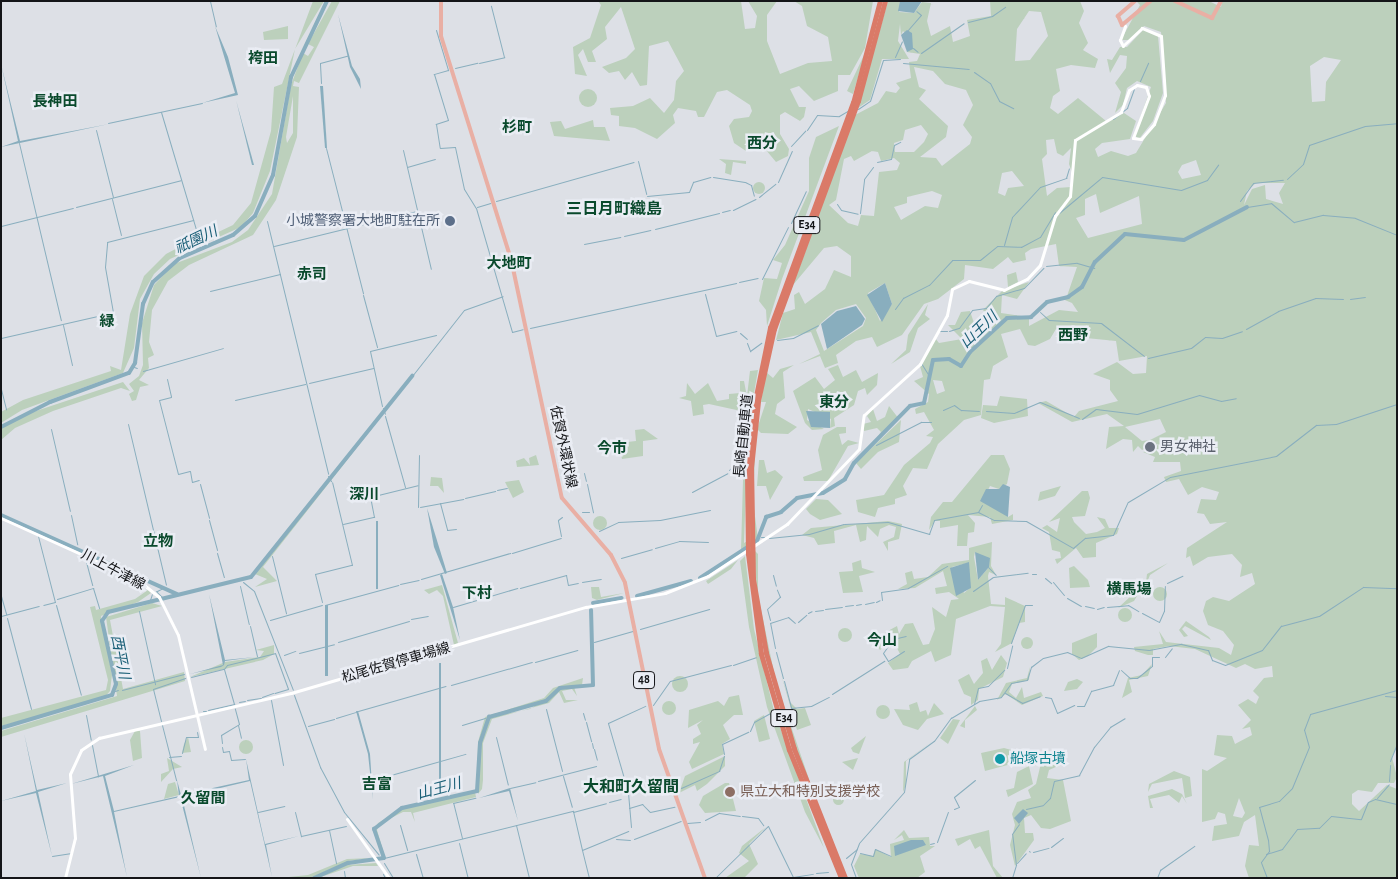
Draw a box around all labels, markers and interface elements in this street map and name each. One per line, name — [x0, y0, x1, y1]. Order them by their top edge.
district label: 袴田 — [248, 50, 278, 68]
district label: 長神田 — [33, 93, 77, 111]
district label: 杉町 — [502, 119, 532, 137]
district label: 西分 — [747, 135, 777, 153]
district label: 三日月町織島 — [566, 199, 662, 219]
place label: 小城警察署大地町駐在所 — [286, 213, 440, 229]
marker: 小城警察署大地町駐在所 — [444, 215, 456, 227]
road number: E34 — [793, 216, 821, 234]
water label: 祇園川 — [172, 222, 220, 258]
district label: 大地町 — [487, 255, 531, 273]
district label: 赤司 — [297, 266, 327, 284]
water label: 山王川 — [957, 308, 1001, 352]
district label: 緑 — [100, 313, 114, 331]
district label: 西野 — [1058, 327, 1088, 345]
street label: 長崎自動車道 — [731, 393, 757, 479]
district label: 東分 — [819, 394, 849, 412]
street label: 佐賀外環状線 — [546, 404, 580, 490]
place label: 男女神社 — [1160, 439, 1216, 455]
district label: 今市 — [597, 440, 627, 458]
marker: 男女神社 — [1144, 441, 1156, 453]
district label: 深川 — [349, 486, 379, 504]
district label: 立物 — [143, 533, 173, 551]
street label: 川上牛津線 — [78, 546, 148, 594]
district label: 横馬場 — [1107, 581, 1151, 599]
district label: 下村 — [462, 585, 492, 603]
district label: 今山 — [867, 632, 897, 650]
water label: 西平川 — [107, 633, 133, 681]
street label: 松尾佐賀停車場線 — [340, 639, 452, 687]
road number: 48 — [633, 670, 655, 690]
road number: E34 — [770, 708, 798, 728]
place label: 船塚古墳 — [1010, 751, 1066, 767]
marker: 船塚古墳 — [994, 753, 1006, 765]
water label: 山王川 — [415, 774, 463, 804]
district label: 吉富 — [362, 776, 392, 794]
district label: 大和町久留間 — [583, 777, 679, 797]
place label: 県立大和特別支援学校 — [740, 784, 880, 800]
marker: 県立大和特別支援学校 — [724, 786, 736, 798]
district label: 久留間 — [181, 790, 225, 808]

